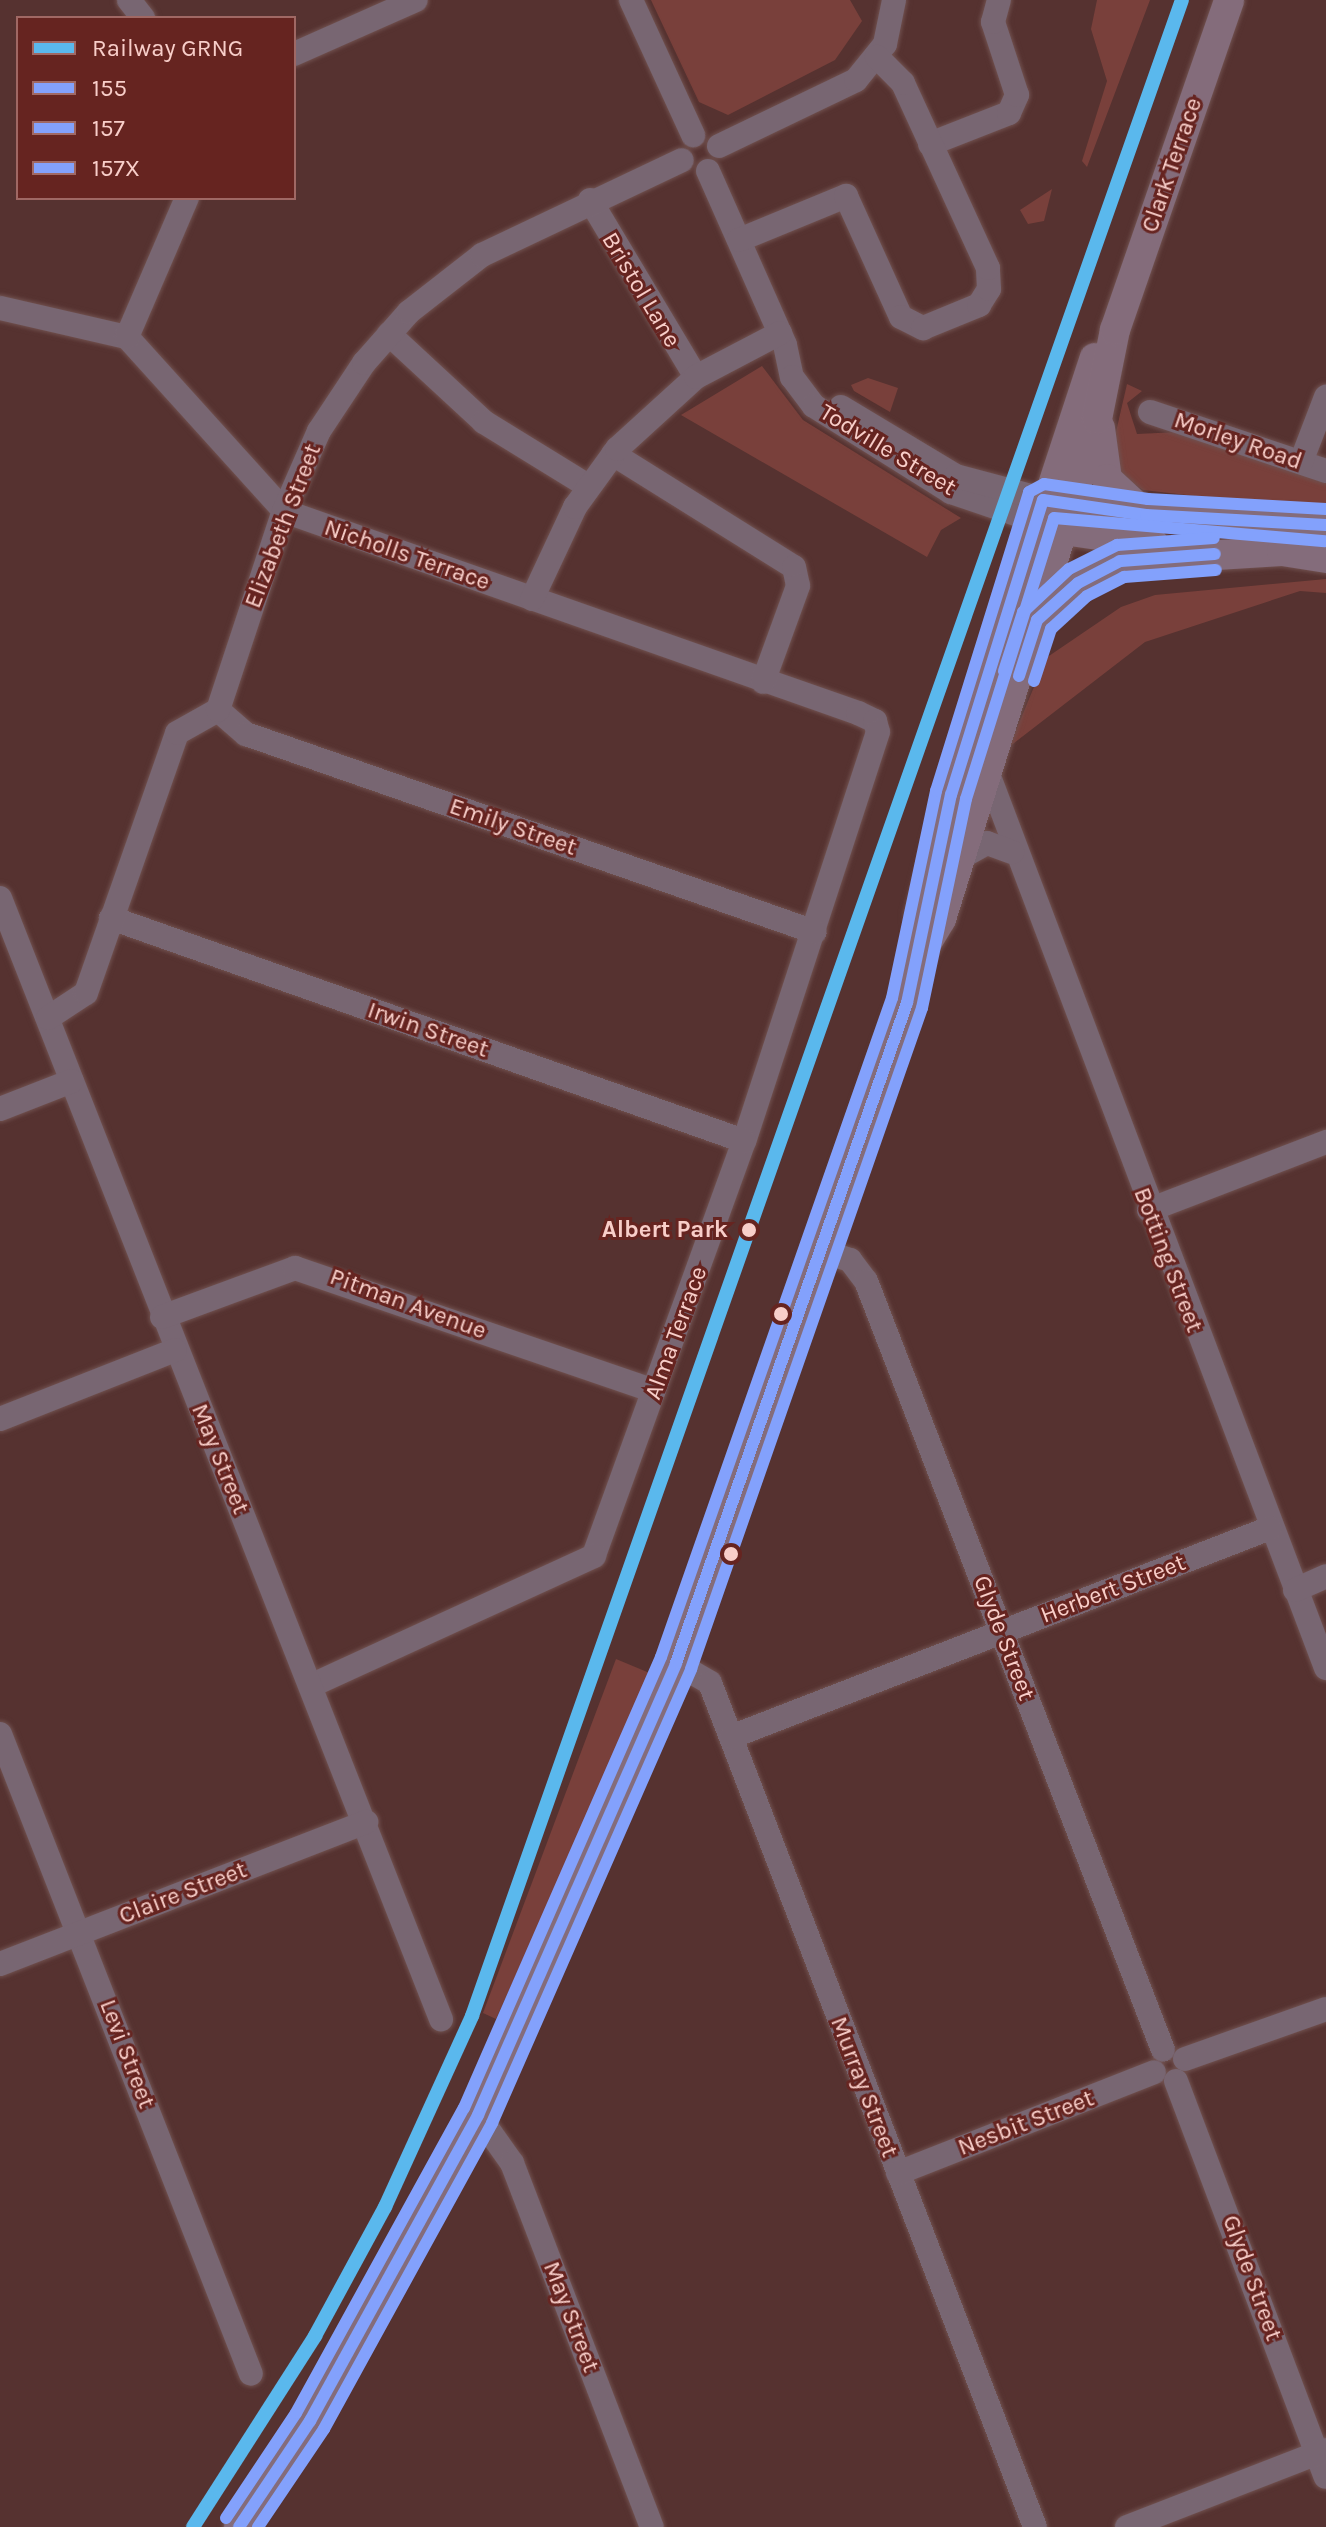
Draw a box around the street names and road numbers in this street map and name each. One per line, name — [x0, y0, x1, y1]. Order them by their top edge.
street label: Clark Terrace — [1136, 94, 1208, 236]
street label: Bristol Lane — [595, 227, 687, 353]
street label: Todville Street — [815, 398, 961, 502]
street label: Morley Road — [1170, 406, 1306, 476]
street label: Elizabeth Street — [238, 440, 328, 612]
street label: Nicholls Terrace — [320, 513, 494, 597]
street label: Emily Street — [446, 792, 580, 862]
street label: Irwin Street — [364, 996, 492, 1064]
street label: Botting Street — [1127, 1183, 1209, 1337]
street label: Pitman Avenue — [326, 1262, 490, 1346]
street label: Alma Terrace — [639, 1262, 713, 1404]
street label: May Street — [185, 1400, 255, 1518]
street label: Herbert Street — [1036, 1548, 1190, 1630]
street label: Glyde Street — [967, 1571, 1041, 1705]
street label: Claire Street — [115, 1855, 251, 1931]
street label: Levi Street — [93, 1995, 161, 2113]
street label: Murray Street — [824, 2013, 904, 2161]
street label: Nesbit Street — [954, 2084, 1098, 2162]
street label: Glyde Street — [1216, 2211, 1288, 2345]
street label: May Street — [537, 2258, 605, 2376]

